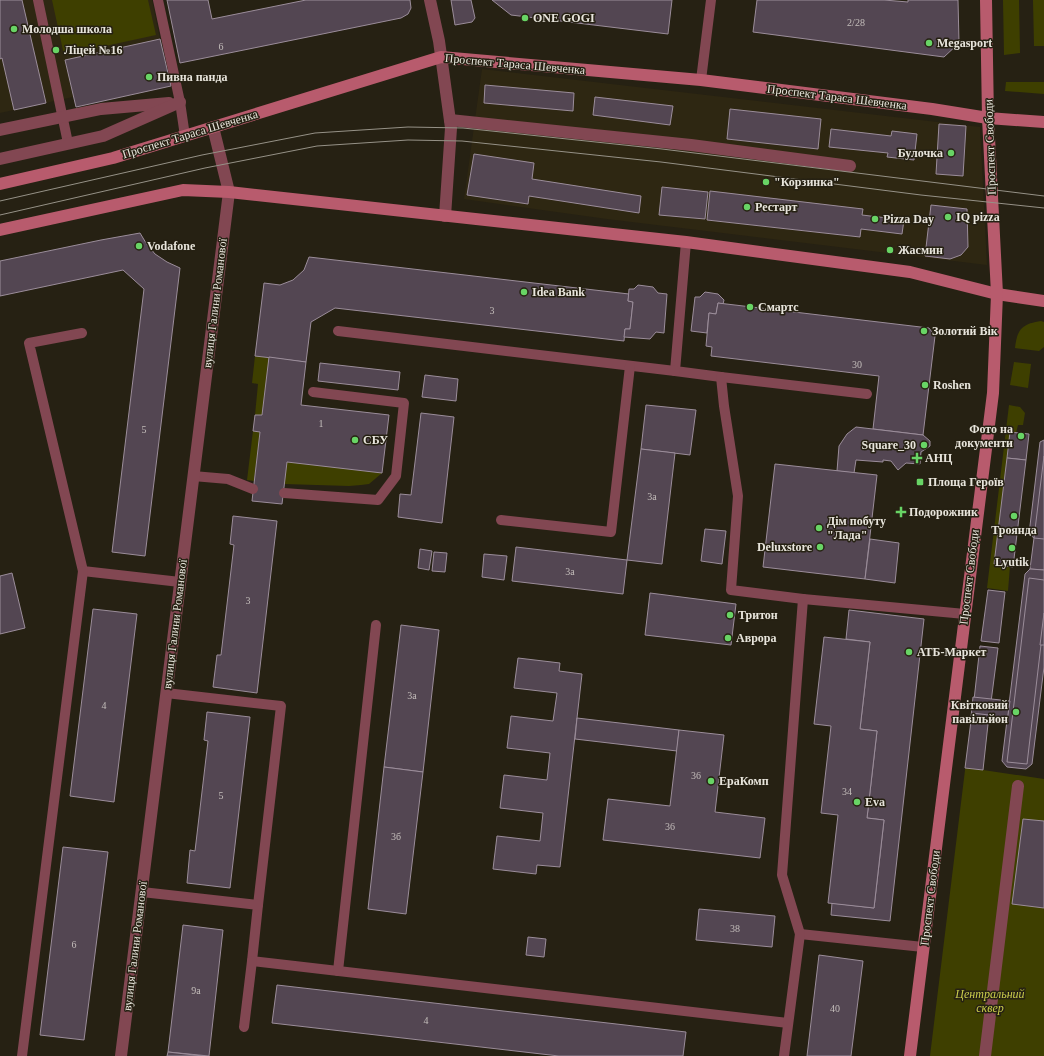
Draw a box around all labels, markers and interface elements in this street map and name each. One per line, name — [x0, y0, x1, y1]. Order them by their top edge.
place label: ONE GOGI — [533, 11, 595, 25]
marker: ONE GOGI — [520, 13, 530, 23]
house number: 2/28 — [847, 17, 865, 28]
place label: Молодша школа — [22, 22, 112, 36]
marker: Молодша школа — [9, 24, 19, 34]
place label: Megasport — [937, 36, 992, 50]
marker: Megasport — [924, 38, 934, 48]
house number: 6 — [219, 41, 224, 52]
place label: Ліцей №16 — [64, 43, 123, 57]
marker: Ліцей №16 — [51, 45, 61, 55]
street label: Проспект Тараса Шевченка — [444, 51, 586, 77]
place label: Пивна панда — [157, 70, 228, 84]
marker: Пивна панда — [144, 72, 154, 82]
street label: Проспект Тараса Шевченка — [766, 81, 908, 113]
street label: Проспект Свободи — [981, 98, 999, 195]
street label: Проспект Тараса Шевченка — [121, 107, 260, 161]
place label: Булочка — [898, 146, 943, 160]
marker: Булочка — [946, 148, 956, 158]
place label: "Корзинка" — [774, 175, 840, 189]
marker: "Корзинка" — [761, 177, 771, 187]
place label: Рестарт — [755, 200, 798, 214]
marker: Рестарт — [742, 202, 752, 212]
place label: IQ pizza — [956, 210, 1000, 224]
place label: Pizza Day — [883, 212, 934, 226]
marker: IQ pizza — [943, 212, 953, 222]
marker: Pizza Day — [870, 214, 880, 224]
street label: вулиця Галини Романової — [200, 237, 230, 369]
place label: Vodafone — [147, 239, 196, 253]
marker: Vodafone — [134, 241, 144, 251]
place label: Жасмин — [898, 243, 943, 257]
marker: Жасмин — [885, 245, 895, 255]
place label: Idea Bank — [532, 285, 585, 299]
marker: Idea Bank — [519, 287, 529, 297]
place label: Смартс — [758, 300, 799, 314]
marker: Смартс — [745, 302, 755, 312]
house number: 3 — [490, 305, 495, 316]
place label: Золотий Вік — [932, 324, 998, 338]
marker: Золотий Вік — [919, 326, 929, 336]
house number: 30 — [852, 359, 862, 370]
place label: Roshen — [933, 378, 971, 392]
marker: Roshen — [920, 380, 930, 390]
house number: 1 — [319, 418, 324, 429]
place label: Фото на документи — [955, 422, 1013, 450]
house number: 5 — [142, 424, 147, 435]
marker: Фото на документи — [1016, 431, 1026, 441]
place label: СБУ — [363, 433, 388, 447]
marker: СБУ — [350, 435, 360, 445]
place label: Square_30 — [862, 438, 916, 452]
marker: Square_30 — [919, 440, 929, 450]
place label: АНЦ — [925, 451, 953, 465]
marker: АНЦ — [912, 453, 922, 463]
place label: Площа Героїв — [928, 475, 1004, 489]
marker: Площа Героїв — [915, 477, 925, 487]
house number: 3а — [647, 491, 657, 502]
place label: Подорожник — [909, 505, 978, 519]
marker: Подорожник — [896, 507, 906, 517]
marker: Троянда — [1009, 511, 1019, 521]
place label: Дім побуту "Лада" — [827, 514, 886, 542]
marker: Дім побуту "Лада" — [814, 523, 824, 533]
place label: Троянда — [991, 523, 1037, 537]
street label: Проспект Свободи — [956, 528, 982, 625]
place label: Deluxstore — [757, 540, 813, 554]
marker: Deluxstore — [815, 542, 825, 552]
marker: Lyutik — [1007, 543, 1017, 553]
place label: Lyutik — [995, 555, 1029, 569]
street label: вулиця Галини Романової — [160, 558, 190, 690]
house number: 3а — [565, 566, 575, 577]
house number: 3 — [246, 595, 251, 606]
place label: Тритон — [738, 608, 778, 622]
marker: Тритон — [725, 610, 735, 620]
place label: Аврора — [736, 631, 777, 645]
marker: Аврора — [723, 633, 733, 643]
place label: АТБ-Маркет — [917, 645, 986, 659]
marker: АТБ-Маркет — [904, 647, 914, 657]
house number: 3а — [407, 690, 417, 701]
place label: Квітковий павільйон — [951, 698, 1008, 726]
house number: 4 — [102, 700, 107, 711]
marker: Квітковий павільйон — [1011, 707, 1021, 717]
house number: 36 — [691, 770, 701, 781]
place label: ЕраКомп — [719, 774, 769, 788]
marker: ЕраКомп — [706, 776, 716, 786]
house number: 34 — [842, 786, 852, 797]
house number: 5 — [219, 790, 224, 801]
place label: Eva — [865, 795, 885, 809]
marker: Eva — [852, 797, 862, 807]
house number: 36 — [665, 821, 675, 832]
house number: 3б — [391, 831, 401, 842]
street label: Проспект Свободи — [917, 849, 943, 946]
street label: вулиця Галини Романової — [120, 880, 150, 1012]
house number: 38 — [730, 923, 740, 934]
house number: 6 — [72, 939, 77, 950]
house number: 9а — [191, 985, 201, 996]
park label: Центральний сквер — [954, 987, 1025, 1015]
house number: 40 — [830, 1003, 840, 1014]
house number: 4 — [424, 1015, 429, 1026]

